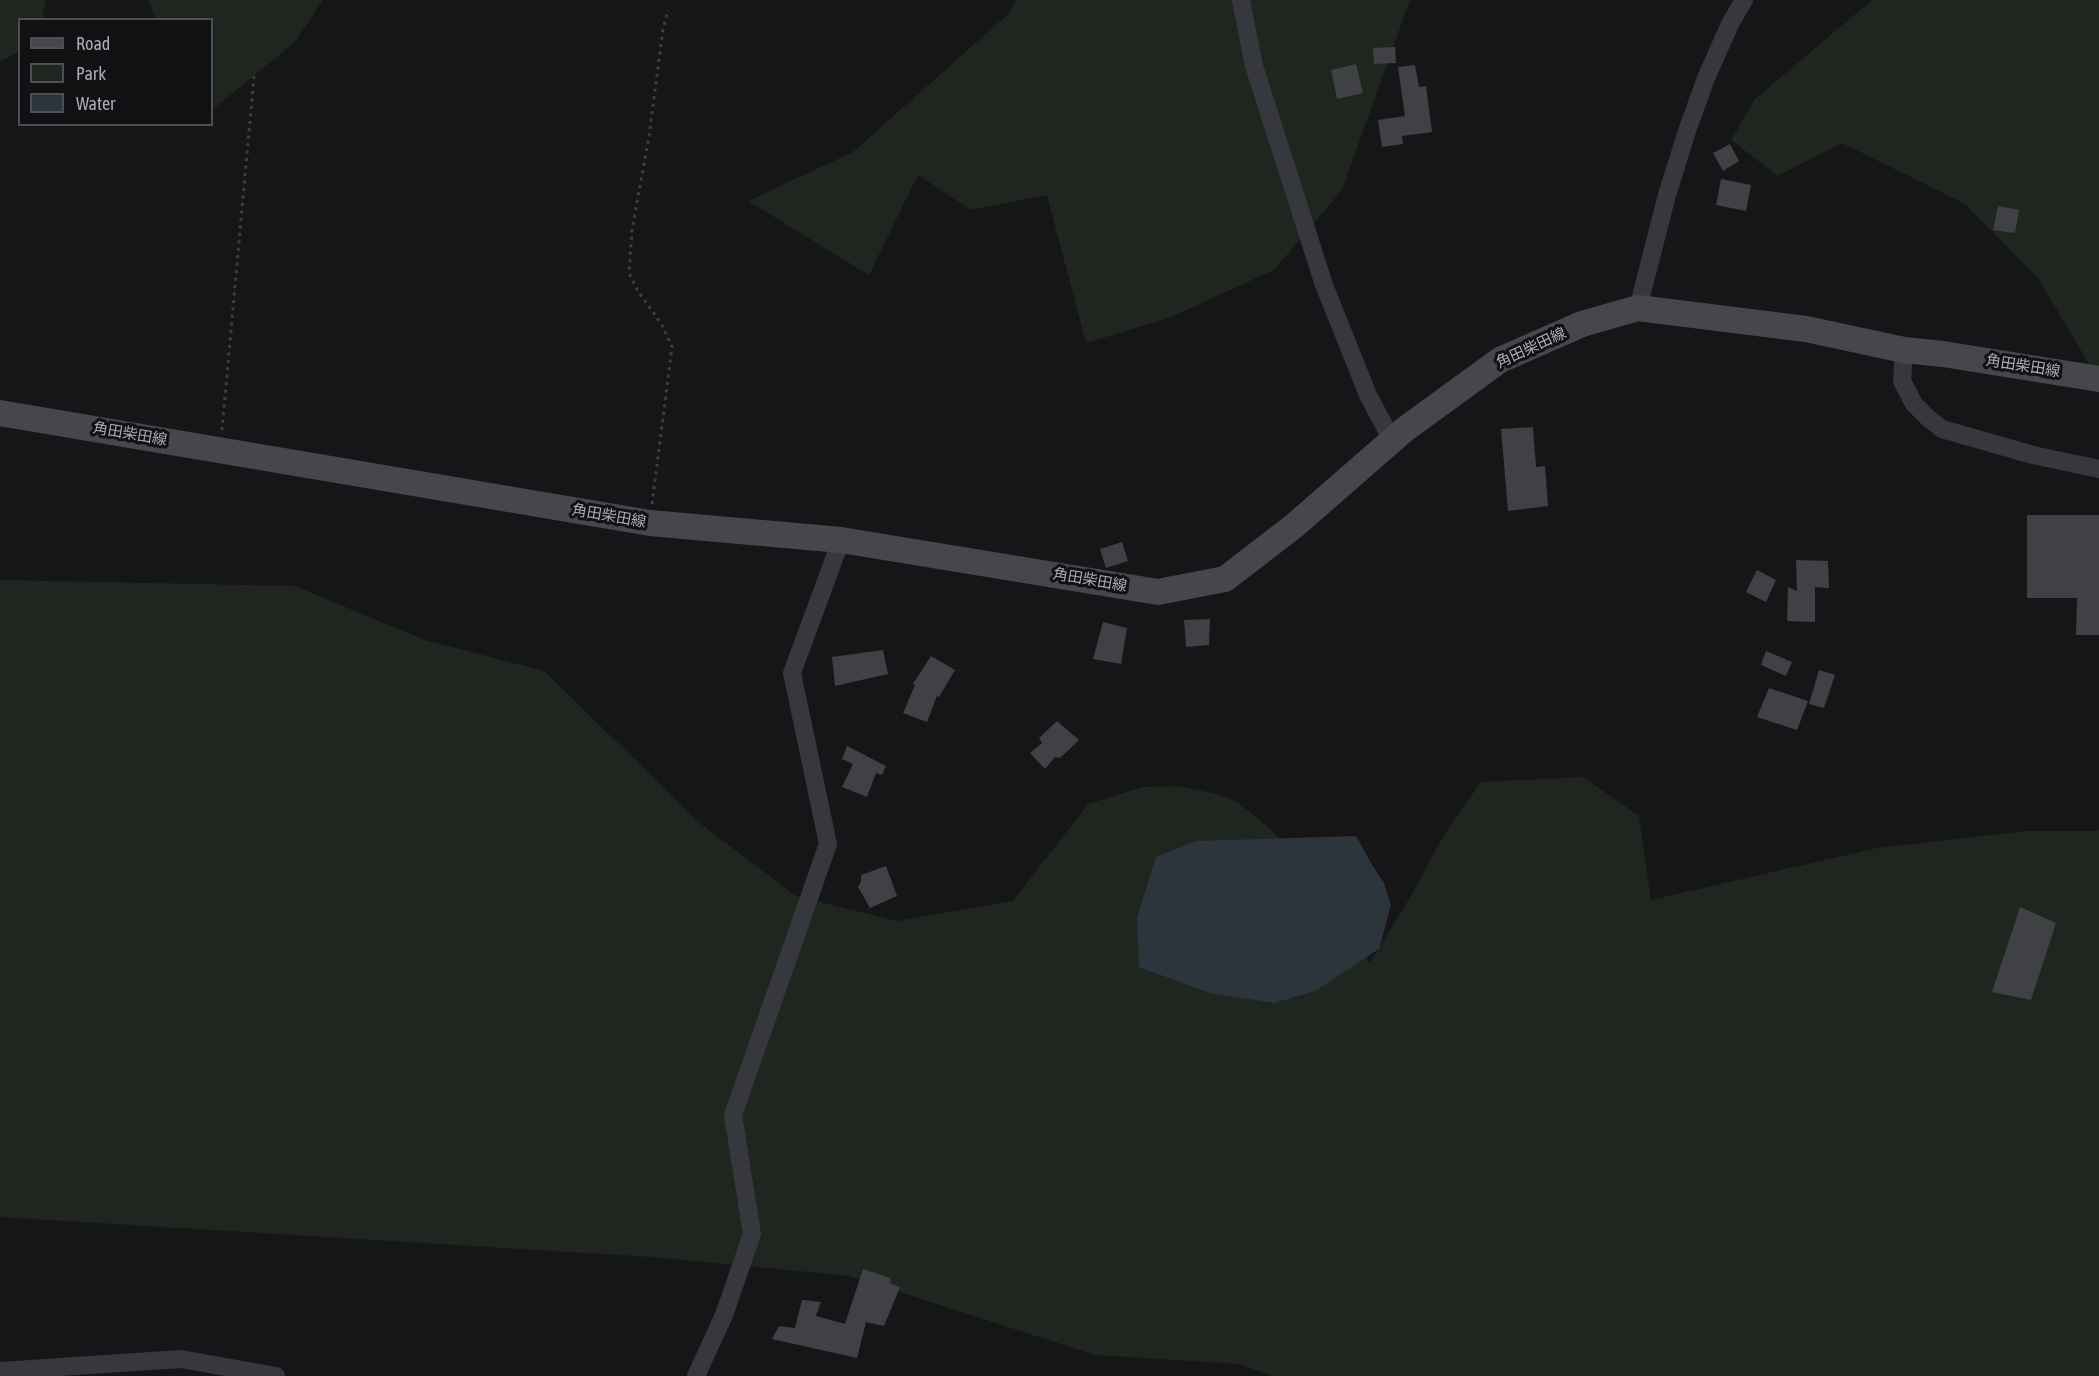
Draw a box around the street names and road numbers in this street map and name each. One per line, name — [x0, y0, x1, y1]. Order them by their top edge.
street label: 角田柴田線 — [1493, 324, 1569, 372]
street label: 角田柴田線 — [1985, 351, 2061, 381]
street label: 角田柴田線 — [92, 419, 168, 449]
street label: 角田柴田線 — [571, 501, 647, 531]
street label: 角田柴田線 — [1052, 565, 1128, 595]

